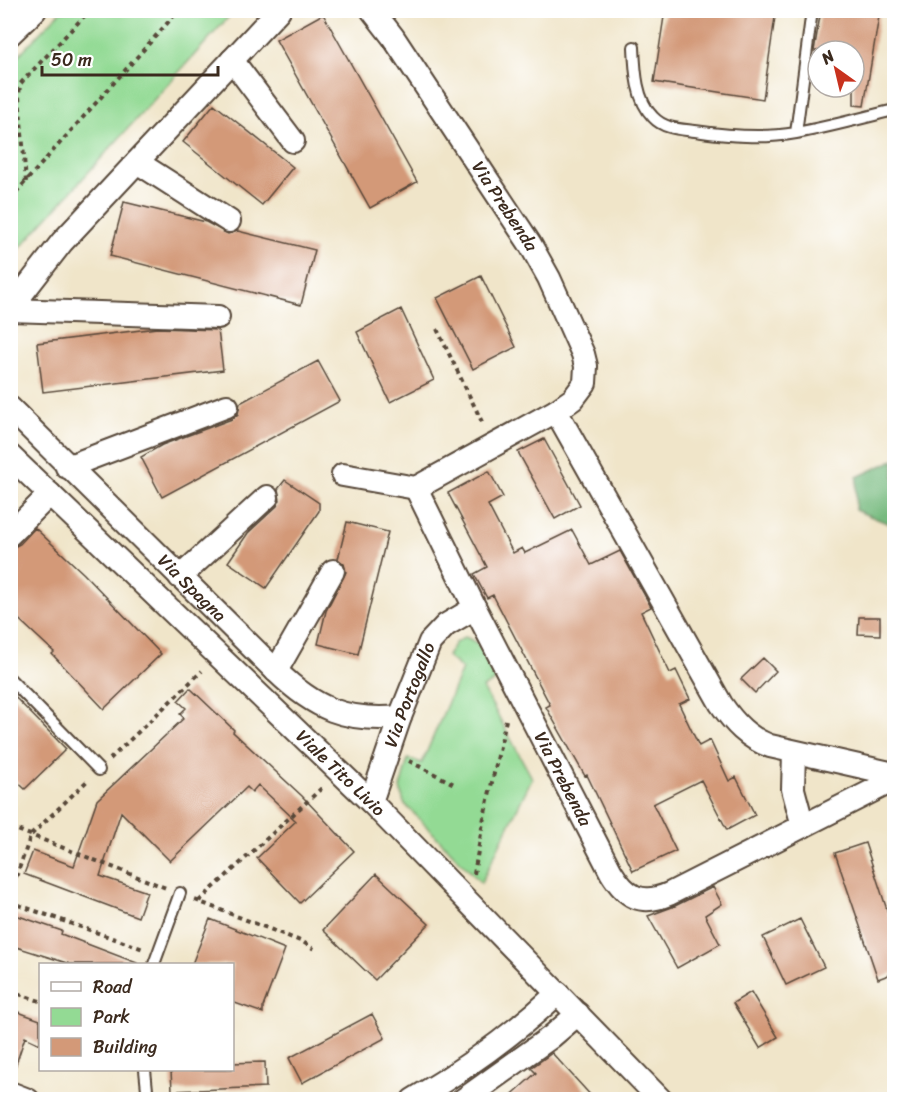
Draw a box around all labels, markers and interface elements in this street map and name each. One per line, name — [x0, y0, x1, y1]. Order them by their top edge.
scale bar — [42, 39, 218, 77]
north arrow — [806, 39, 866, 99]
text: N — [814, 41, 841, 73]
text: 50 m — [51, 44, 92, 76]
street label: Via Prebenda — [463, 154, 547, 258]
street label: Via Spagna — [150, 546, 234, 630]
street label: Via Portogallo — [375, 637, 444, 752]
street label: Viale Tito Livio — [288, 721, 393, 824]
street label: Via Prebenda — [525, 726, 601, 833]
legend — [39, 963, 234, 1071]
text: Road — [93, 971, 133, 1003]
text: Park — [93, 1001, 130, 1033]
text: Building — [93, 1031, 157, 1063]

